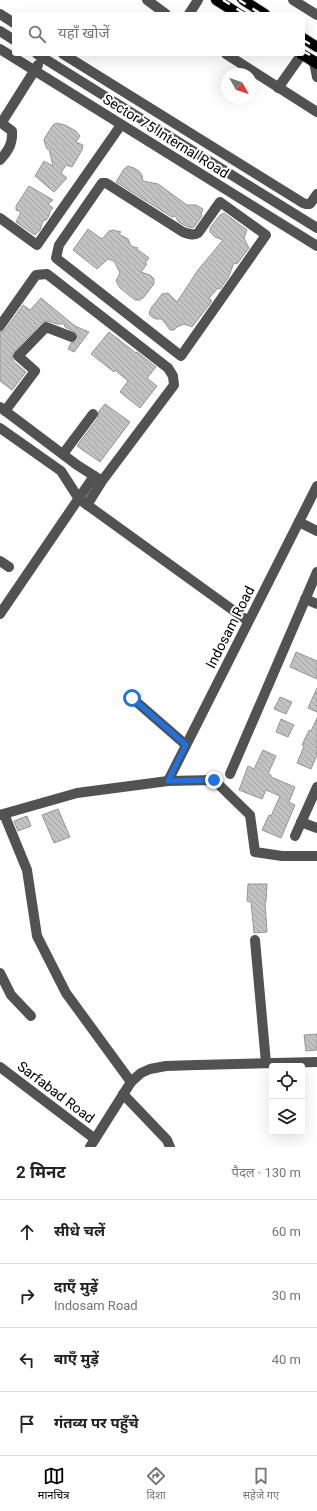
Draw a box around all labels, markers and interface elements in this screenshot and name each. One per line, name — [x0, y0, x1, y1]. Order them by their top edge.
search box — [12, 12, 305, 56]
icon: search — [26, 23, 48, 45]
text: यहाँ खोजें — [58, 24, 110, 42]
north arrow — [221, 68, 257, 104]
street label: Sector 75 Internal Road — [100, 91, 232, 181]
street label: Indosam Road — [202, 583, 258, 671]
route start — [123, 689, 141, 707]
route end — [205, 771, 223, 789]
street label: Sarfabad Road — [14, 1058, 98, 1126]
map controls — [269, 1063, 305, 1135]
button: locate — [269, 1063, 305, 1099]
button: layers — [269, 1099, 305, 1135]
text: 2 मिनट — [16, 1162, 66, 1182]
text: पैदल · 130 m — [232, 1165, 301, 1180]
icon: ahead — [16, 1221, 38, 1243]
text: सीधे चलें — [54, 1222, 105, 1240]
text: 60 m — [272, 1224, 301, 1239]
text: दाएँ मुड़ें — [54, 1278, 98, 1296]
icon: right — [16, 1285, 38, 1307]
text: 30 m — [272, 1288, 301, 1303]
text: Indosam Road — [54, 1298, 138, 1313]
icon: left — [16, 1349, 38, 1371]
text: बाएँ मुड़ें — [54, 1350, 99, 1368]
text: 40 m — [272, 1352, 301, 1367]
icon: arrive — [16, 1413, 38, 1435]
text: गंतव्य पर पहुँचे — [54, 1414, 139, 1432]
tab: मानचित्र — [38, 1465, 69, 1503]
tab: दिशा — [145, 1465, 167, 1503]
tab: सहेजे गए — [243, 1465, 279, 1503]

